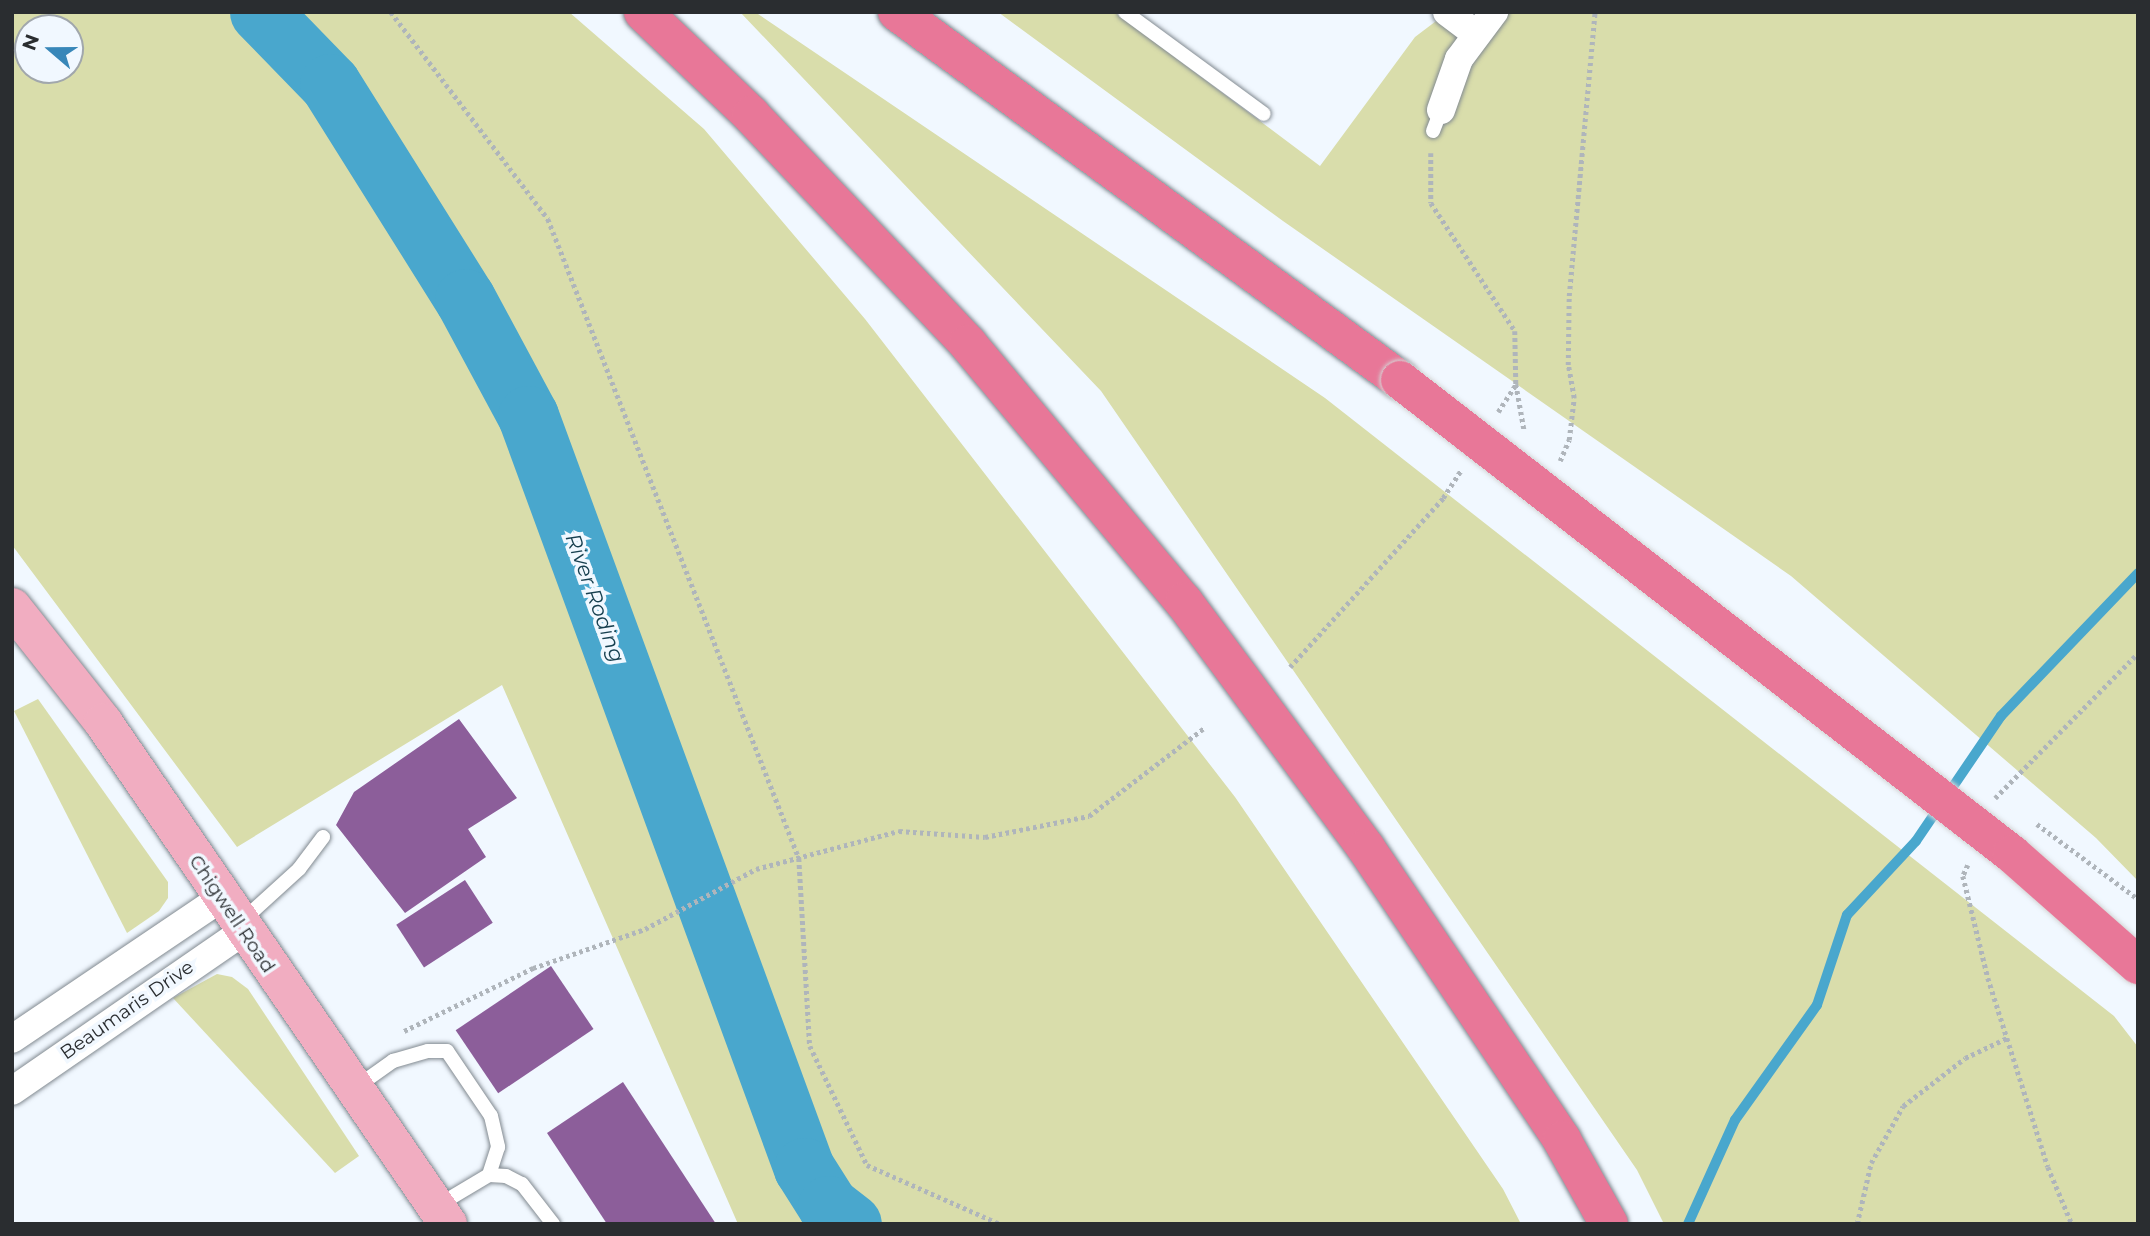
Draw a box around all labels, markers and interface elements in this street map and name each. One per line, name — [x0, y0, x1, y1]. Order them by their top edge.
north arrow — [14, 14, 84, 84]
text: N — [17, 31, 44, 53]
water label: River Roding — [560, 530, 630, 666]
street label: Chigwell Road — [184, 851, 280, 977]
street label: Beaumaris Drive — [56, 956, 198, 1064]

